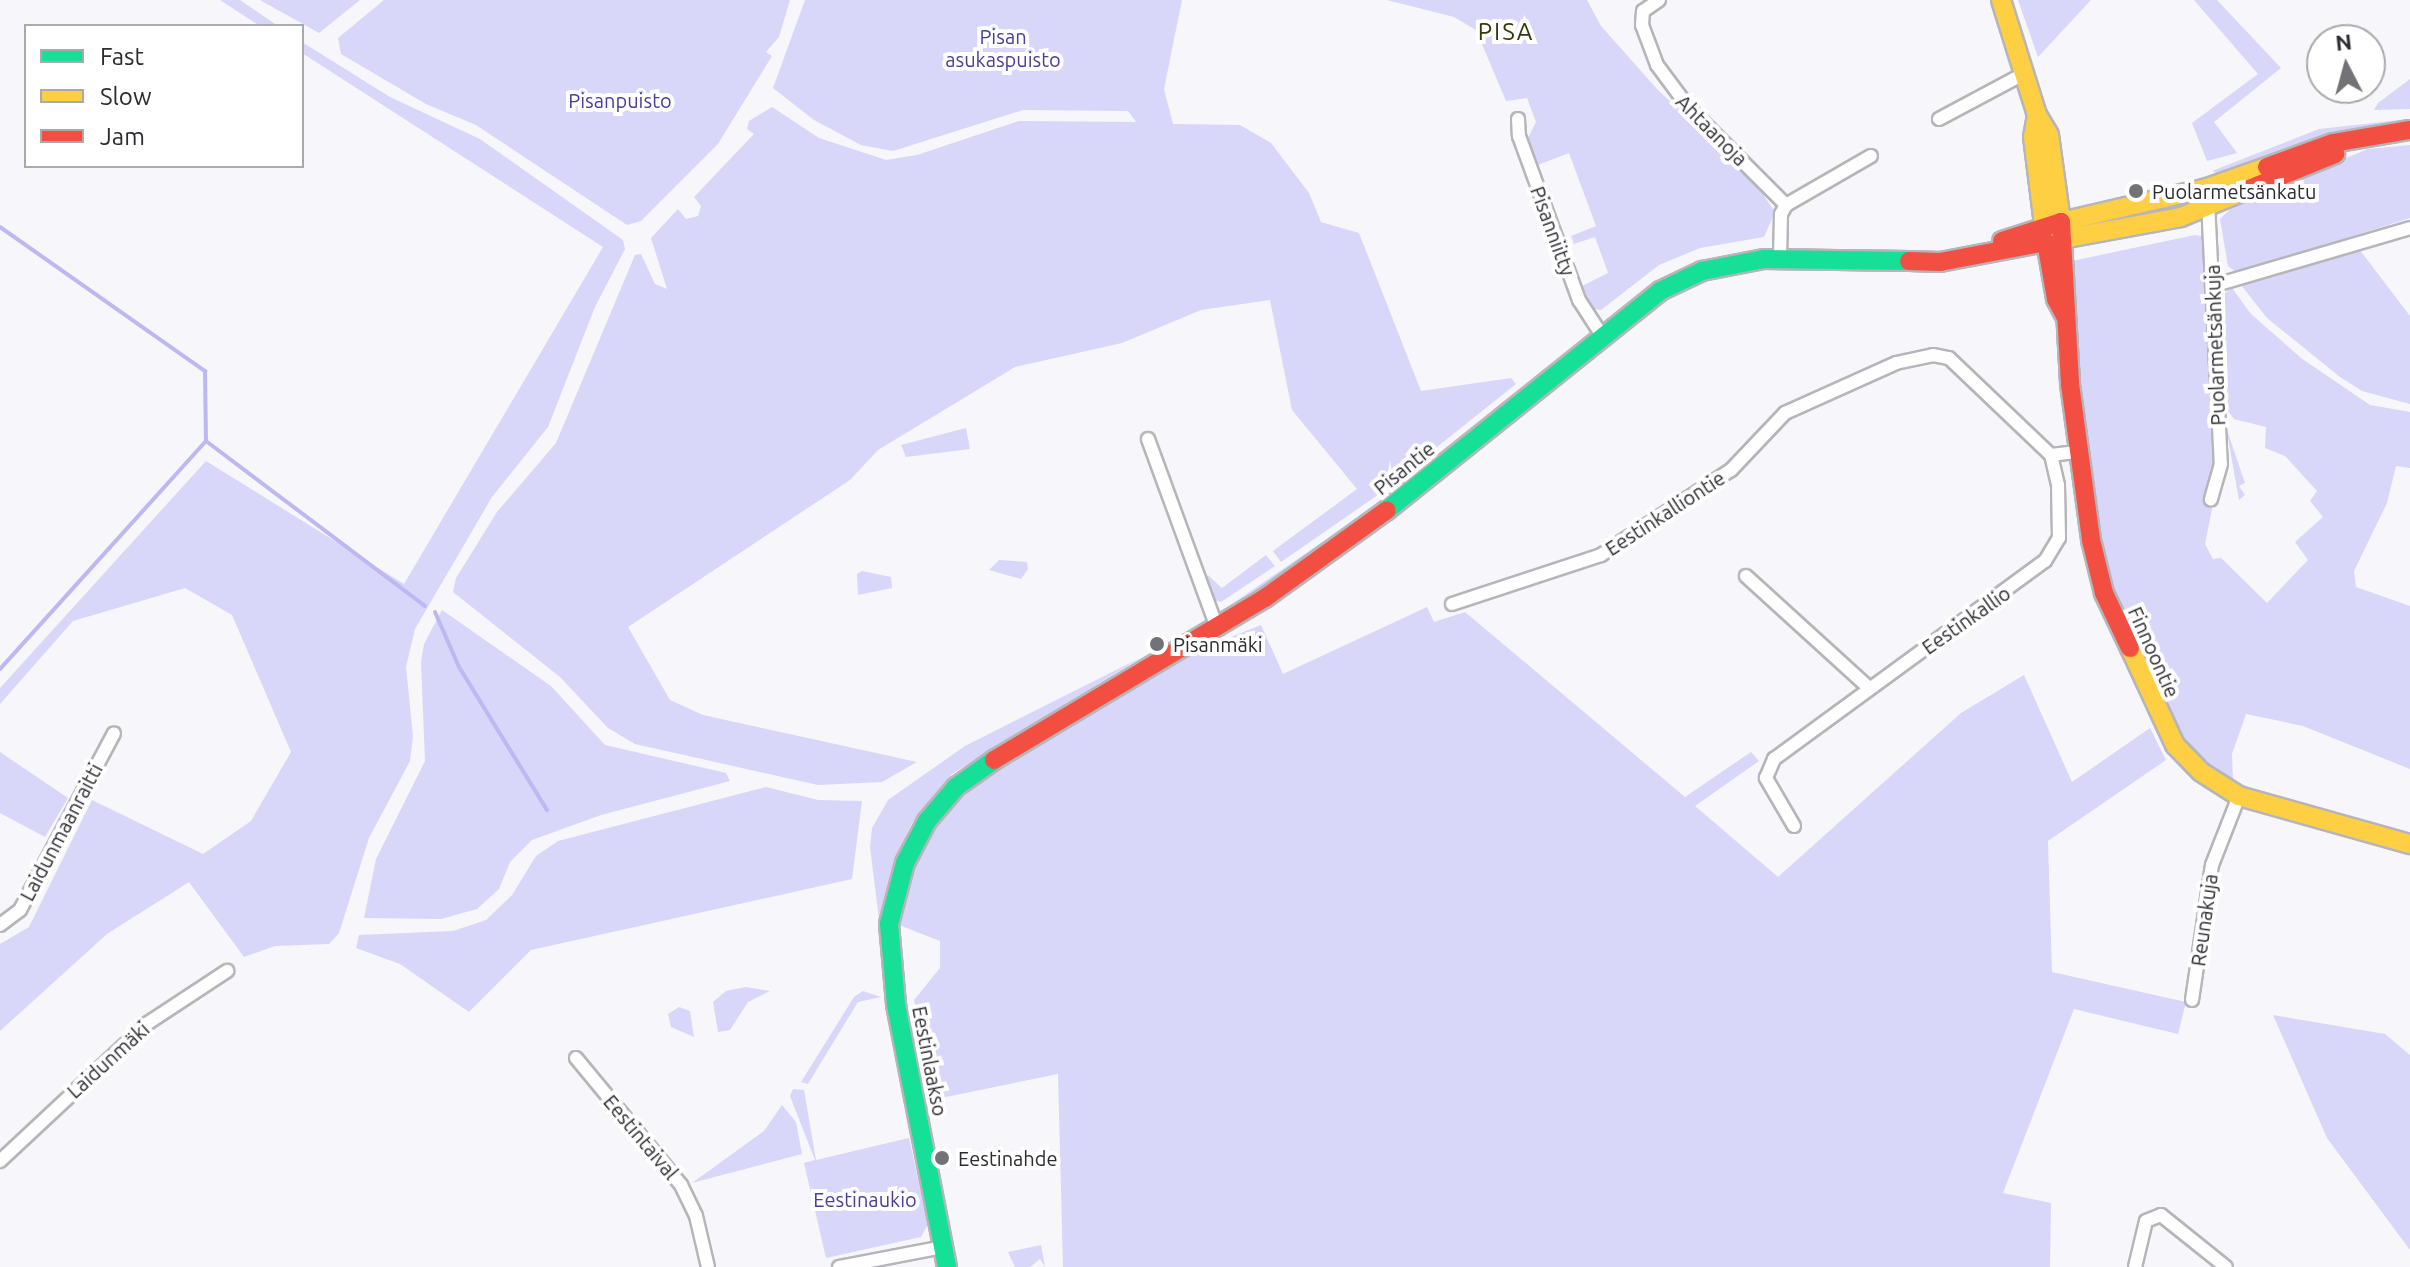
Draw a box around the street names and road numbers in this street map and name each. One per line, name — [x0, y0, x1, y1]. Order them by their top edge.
street label: Ahtaanoja — [1671, 89, 1753, 171]
street label: Pisanniitty — [1526, 183, 1580, 279]
street label: Puolarmetsänkuja — [2200, 264, 2230, 426]
street label: Pisantie — [1369, 436, 1439, 500]
street label: Eestinkalliontie — [1601, 465, 1729, 561]
street label: Eestinkallio — [1917, 581, 2015, 659]
street label: Finnoontie — [2123, 603, 2185, 701]
street label: Laidunmaanraitti — [15, 759, 107, 905]
street label: Reunakuja — [2186, 872, 2222, 968]
street label: Eestinlaakso — [908, 1004, 952, 1118]
street label: Laidunmäki — [62, 1017, 154, 1103]
street label: Eestintaival — [599, 1090, 683, 1184]

